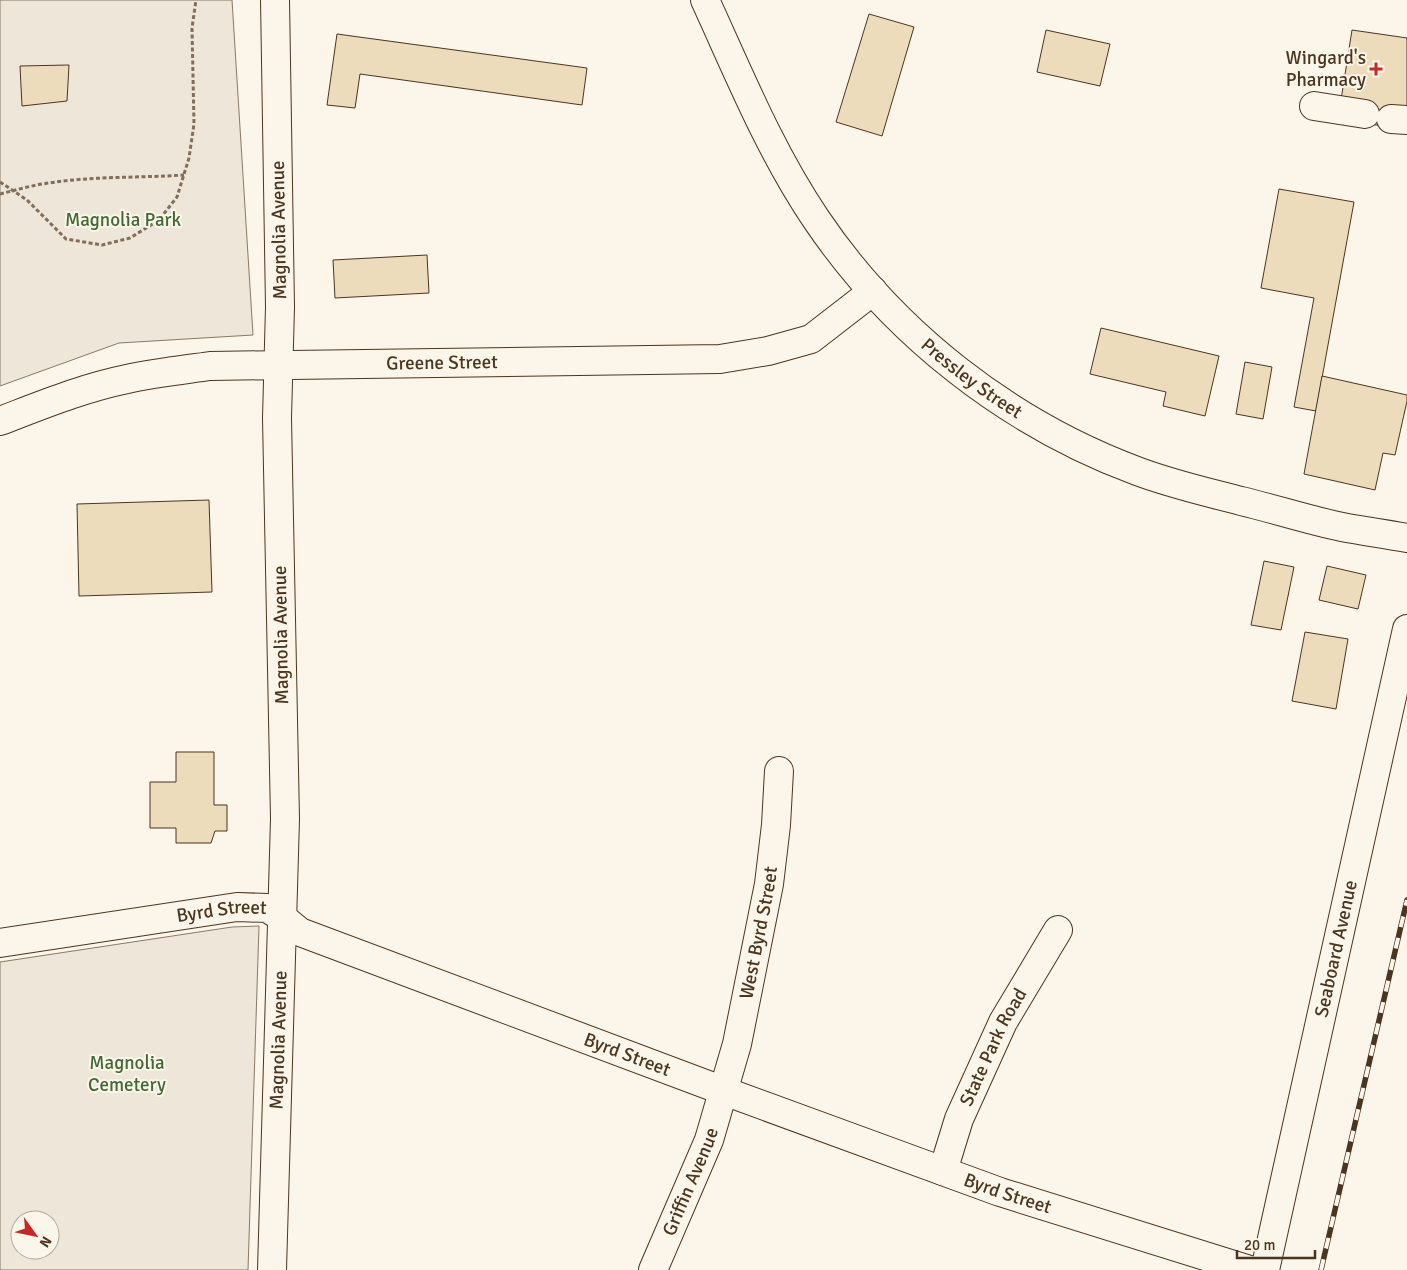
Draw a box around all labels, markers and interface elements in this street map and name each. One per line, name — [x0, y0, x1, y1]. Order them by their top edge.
place label: Wingard's Pharmacy — [1286, 46, 1366, 92]
marker: Wingard's Pharmacy — [1370, 63, 1382, 75]
street label: Magnolia Avenue — [266, 160, 292, 300]
park label: Magnolia Park — [65, 208, 182, 232]
street label: Pressley Street — [916, 333, 1027, 424]
street label: Greene Street — [386, 350, 498, 376]
street label: Magnolia Avenue — [268, 565, 294, 705]
street label: West Byrd Street — [734, 865, 783, 1001]
street label: Seaboard Avenue — [1309, 878, 1363, 1020]
street label: Byrd Street — [175, 895, 267, 928]
street label: Magnolia Avenue — [265, 970, 293, 1110]
street label: State Park Road — [954, 984, 1032, 1110]
street label: Byrd Street — [580, 1028, 674, 1082]
park label: Magnolia Cemetery — [88, 1051, 166, 1097]
street label: Griffin Avenue — [657, 1125, 724, 1240]
street label: Byrd Street — [960, 1168, 1055, 1219]
north arrow — [10, 1210, 60, 1260]
scale bar — [1237, 1228, 1314, 1260]
text: N — [36, 1233, 55, 1251]
text: 20 m — [1244, 1236, 1275, 1254]

